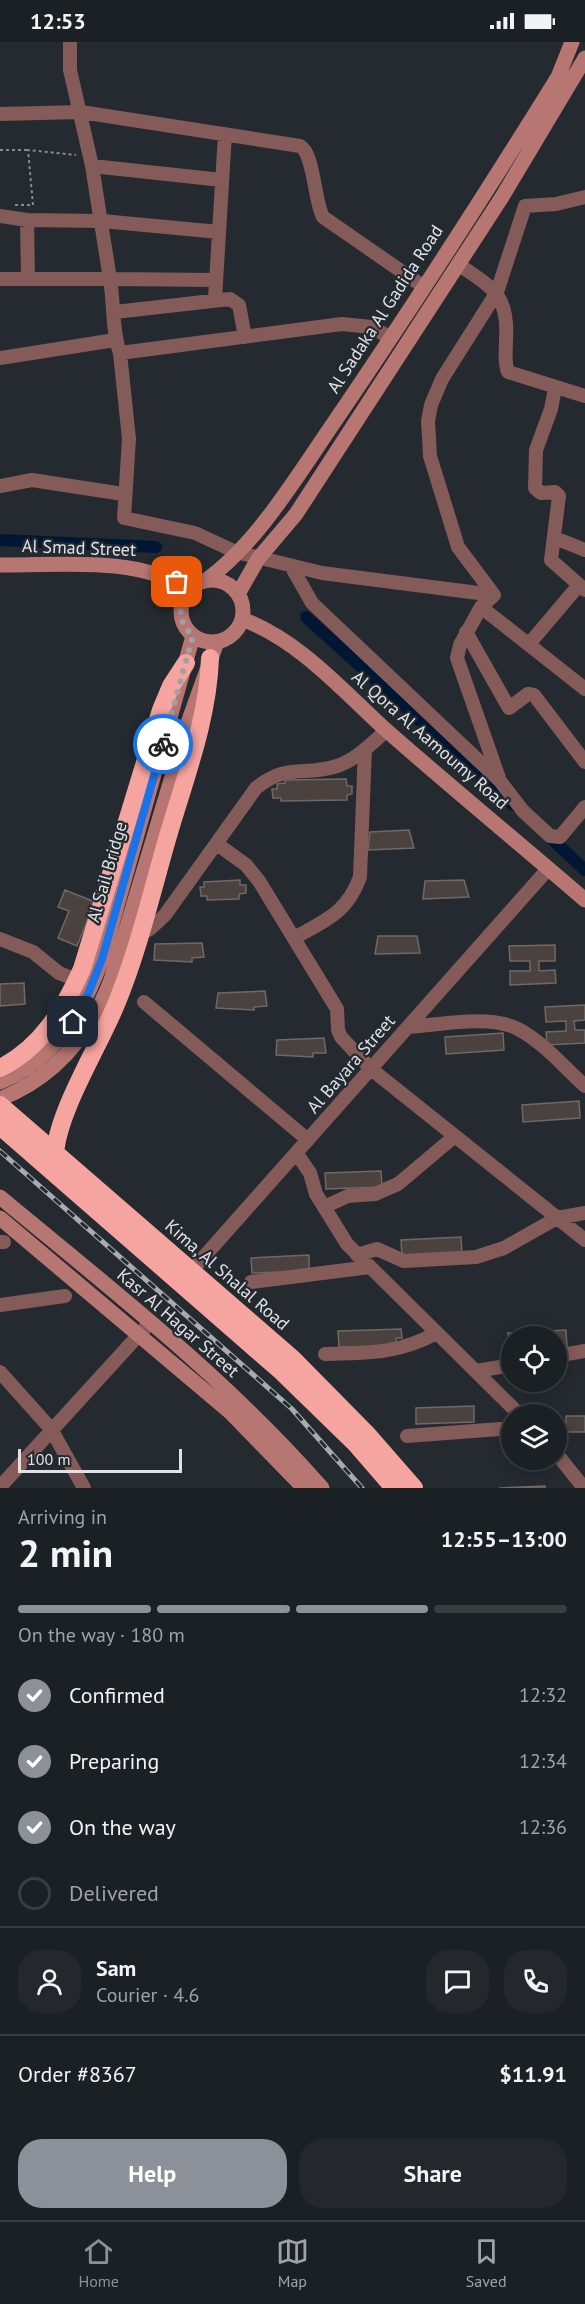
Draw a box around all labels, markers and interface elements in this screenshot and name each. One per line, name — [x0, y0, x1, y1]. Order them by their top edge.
text: 12:53 — [30, 7, 86, 35]
street label: Al Sadaka Al Gadida Road — [322, 220, 448, 397]
street label: Al Smad Street — [22, 534, 136, 561]
pin — [151, 556, 202, 607]
icon: bag — [160, 565, 193, 598]
street label: Al Qora Al Aamoumy Road — [347, 665, 514, 814]
courier — [133, 714, 193, 774]
icon: bike — [147, 728, 180, 761]
street label: Al Sail Bridge — [81, 819, 132, 925]
pin — [47, 996, 98, 1047]
icon: home — [56, 1005, 89, 1038]
street label: Al Bayara Street — [302, 1010, 400, 1118]
street label: Kima, Al Shalal Road — [160, 1214, 294, 1335]
street label: Kasr Al Hagar Street — [112, 1263, 244, 1382]
map controls — [501, 1326, 567, 1470]
button: locate — [501, 1326, 567, 1392]
button: layers — [501, 1404, 567, 1470]
scale bar — [18, 1446, 182, 1474]
text: 100 m — [27, 1449, 70, 1469]
text: Arriving in — [18, 1504, 107, 1530]
text: 12:55–13:00 — [441, 1525, 567, 1553]
text: 2 min — [18, 1527, 113, 1578]
text: On the way · 180 m — [18, 1622, 185, 1648]
icon: check — [18, 1679, 51, 1712]
text: Confirmed — [69, 1681, 165, 1709]
text: 12:32 — [519, 1682, 567, 1708]
icon: check — [18, 1745, 51, 1778]
text: Preparing — [69, 1747, 159, 1775]
text: 12:34 — [519, 1748, 567, 1774]
icon: check — [18, 1811, 51, 1844]
text: On the way — [69, 1813, 176, 1841]
text: 12:36 — [519, 1814, 567, 1840]
text: Delivered — [69, 1879, 159, 1907]
button: person — [18, 1950, 81, 2013]
button: chat — [426, 1950, 489, 2013]
button: phone — [504, 1950, 567, 2013]
text: Sam — [96, 1954, 136, 1982]
text: Courier · 4.6 — [96, 1982, 199, 2008]
text: Order #8367 — [18, 2060, 137, 2088]
text: $11.91 — [499, 2060, 567, 2088]
button: Help — [18, 2139, 287, 2208]
button: Share — [299, 2139, 567, 2208]
tab: Home — [78, 2235, 119, 2291]
tab: Map — [276, 2235, 309, 2291]
tab: Saved — [466, 2235, 507, 2291]

